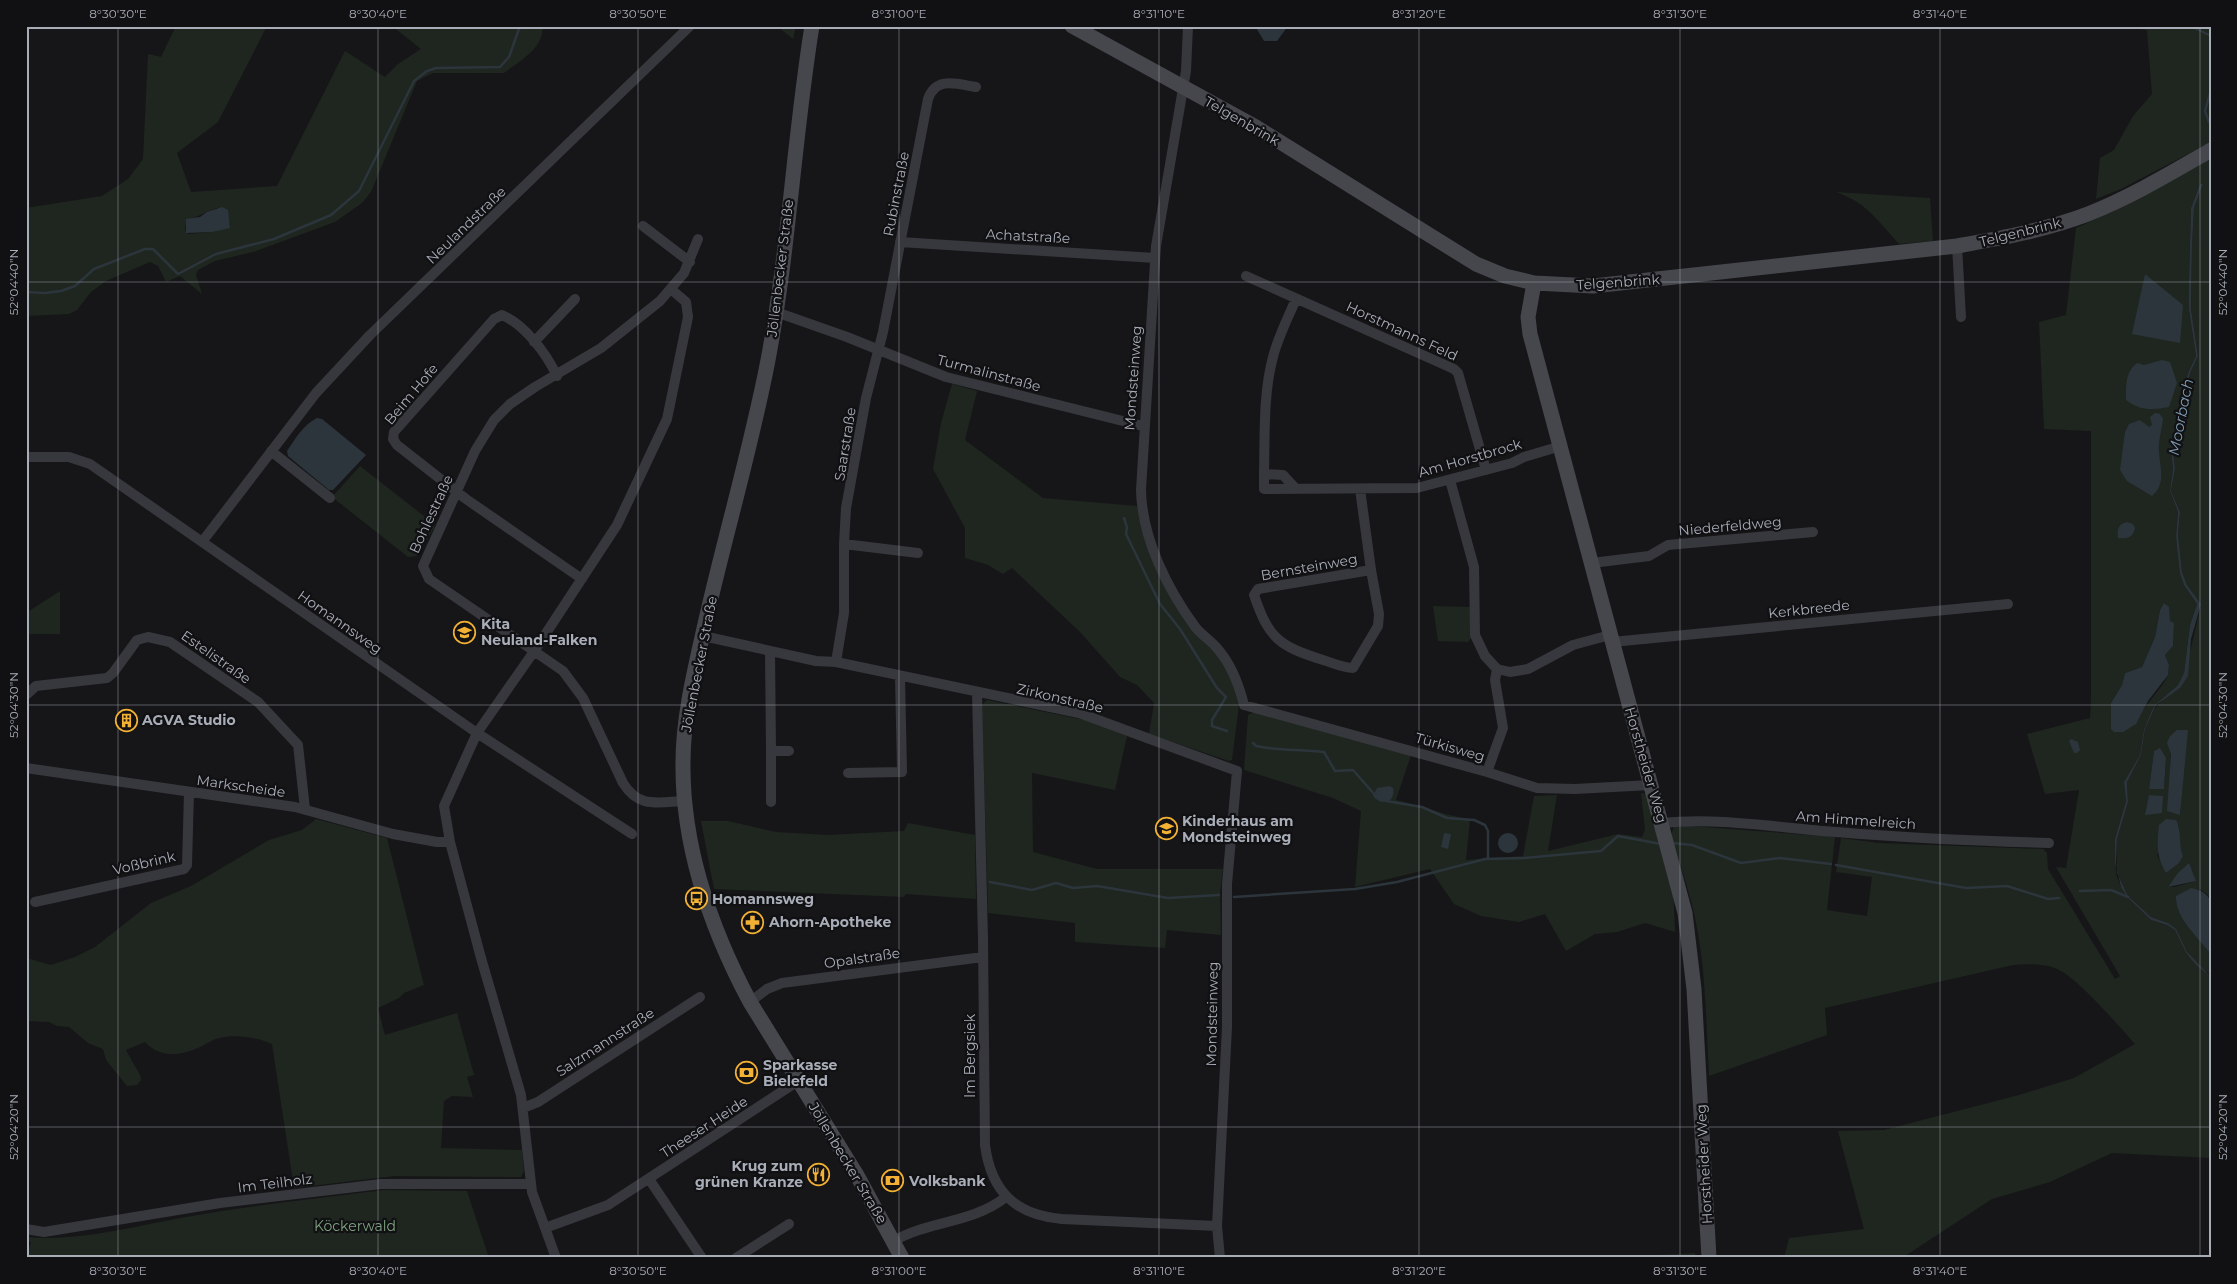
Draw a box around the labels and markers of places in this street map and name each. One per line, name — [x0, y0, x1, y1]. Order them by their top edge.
place label: Kita Neuland-Falken — [481, 615, 597, 649]
school or university icon: Kita Neuland-Falken — [453, 620, 477, 644]
building icon: AGVA Studio — [114, 708, 138, 732]
place label: AGVA Studio — [141, 711, 236, 729]
place label: Kinderhaus am Mondsteinweg — [1182, 812, 1293, 846]
school or university icon: Kinderhaus am Mondsteinweg — [1154, 817, 1178, 841]
bus stop icon: Homannsweg — [684, 887, 708, 911]
place label: Homannsweg — [712, 890, 814, 908]
pharmacy icon: Ahorn-Apotheke — [741, 910, 765, 934]
place label: Ahorn-Apotheke — [768, 913, 891, 931]
place label: Sparkasse Bielefeld — [763, 1056, 838, 1090]
bank icon: Sparkasse Bielefeld — [735, 1061, 759, 1085]
place label: Krug zum grünen Kranze — [695, 1157, 803, 1191]
restaurant icon: Krug zum grünen Kranze — [807, 1162, 831, 1186]
bank icon: Volksbank — [881, 1169, 905, 1193]
place label: Volksbank — [908, 1172, 986, 1190]

